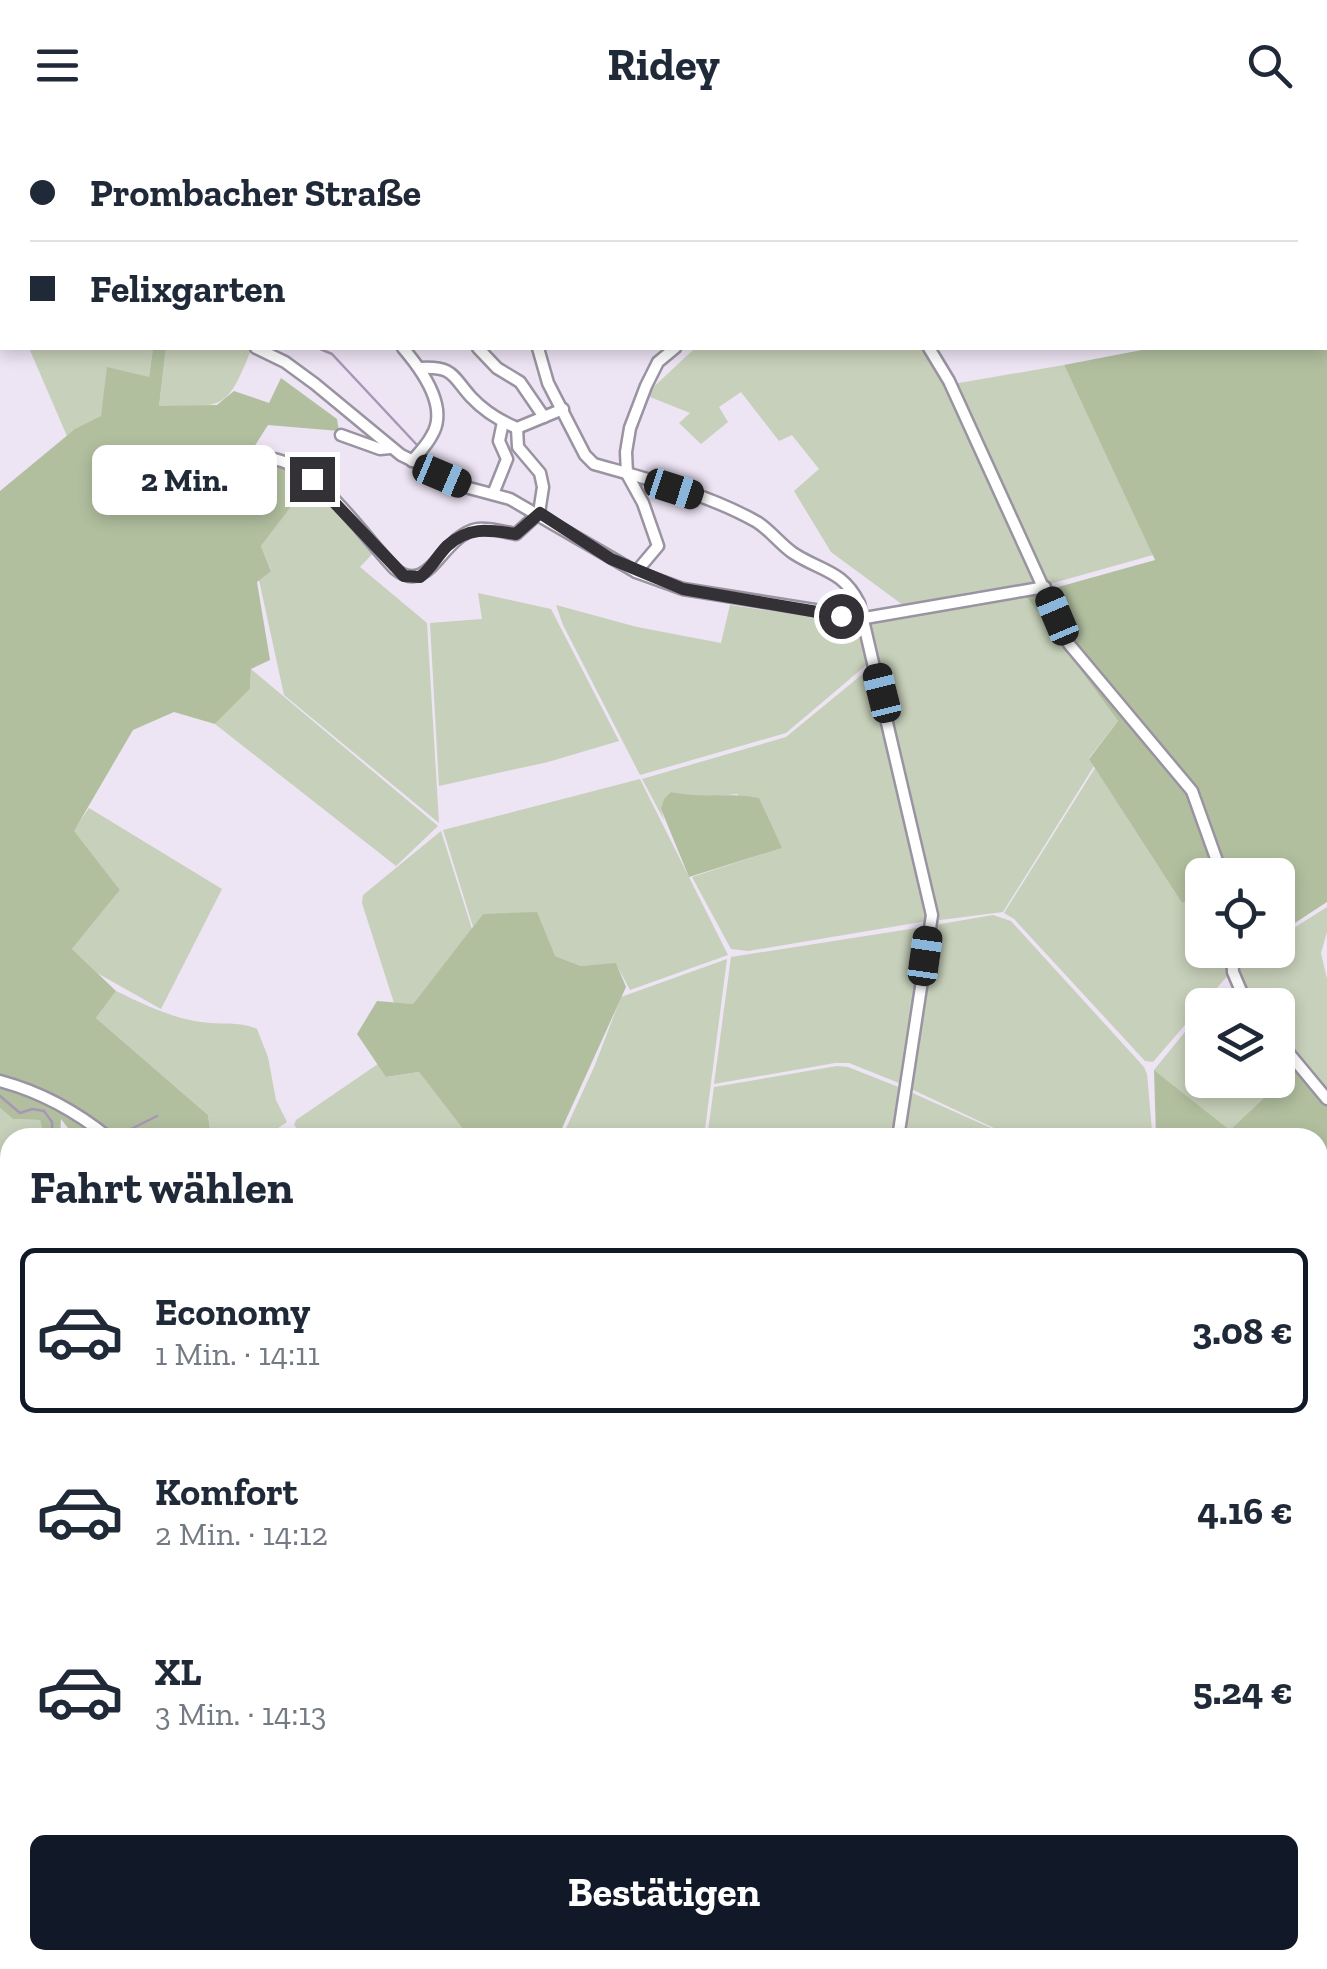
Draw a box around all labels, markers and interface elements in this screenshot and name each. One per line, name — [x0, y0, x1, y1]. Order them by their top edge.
icon: menu — [30, 38, 85, 93]
text: Ridey — [607, 38, 720, 92]
icon: search — [1242, 38, 1297, 93]
text: Prombacher Straße — [90, 170, 421, 216]
text: Felixgarten — [90, 266, 285, 312]
callout: 2 Min. — [92, 444, 277, 514]
car — [409, 450, 475, 502]
route end — [290, 457, 335, 502]
text: 2 Min. — [141, 461, 228, 499]
car — [641, 465, 707, 513]
car — [1031, 583, 1083, 649]
route start — [819, 594, 864, 639]
car — [860, 660, 904, 726]
map controls — [1185, 858, 1295, 1098]
button: locate — [1185, 858, 1295, 968]
car — [906, 924, 944, 988]
button: layers — [1185, 988, 1295, 1098]
text: Fahrt wählen — [30, 1161, 293, 1215]
icon: car — [35, 1286, 125, 1376]
text: Economy — [155, 1289, 310, 1335]
text: 3.08 € — [1192, 1308, 1293, 1354]
text: 1 Min. · 14:11 — [155, 1335, 320, 1373]
icon: car — [35, 1466, 125, 1556]
text: Komfort — [155, 1469, 298, 1515]
text: 4.16 € — [1197, 1488, 1293, 1534]
text: 2 Min. · 14:12 — [155, 1515, 328, 1553]
icon: car — [35, 1646, 125, 1736]
text: XL — [155, 1649, 202, 1695]
text: 5.24 € — [1193, 1668, 1293, 1714]
text: 3 Min. · 14:13 — [155, 1695, 326, 1733]
button: Bestätigen — [30, 1835, 1298, 1950]

